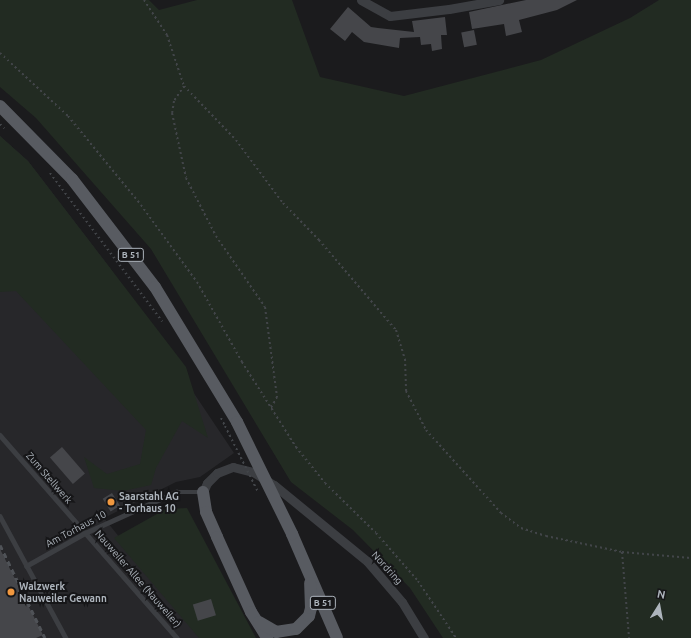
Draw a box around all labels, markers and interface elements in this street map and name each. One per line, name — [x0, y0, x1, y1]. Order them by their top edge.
road number: B 51 — [117, 248, 145, 262]
street label: Zum Stellwerk — [23, 450, 75, 506]
place label: Saarstahl AG - Torhaus 10 — [119, 490, 179, 514]
marker: Saarstahl AG - Torhaus 10 — [106, 497, 116, 507]
street label: Am Torhaus 10 — [44, 508, 108, 550]
street label: Nauweiler Allee (Nauweiler) — [93, 528, 183, 630]
street label: Nordring — [369, 549, 405, 587]
place label: Walzwerk Nauweiler Gewann — [19, 580, 107, 604]
north arrow — [639, 586, 679, 626]
marker: Walzwerk Nauweiler Gewann — [6, 587, 16, 597]
text: N — [656, 588, 666, 601]
road number: B 51 — [309, 596, 337, 610]

